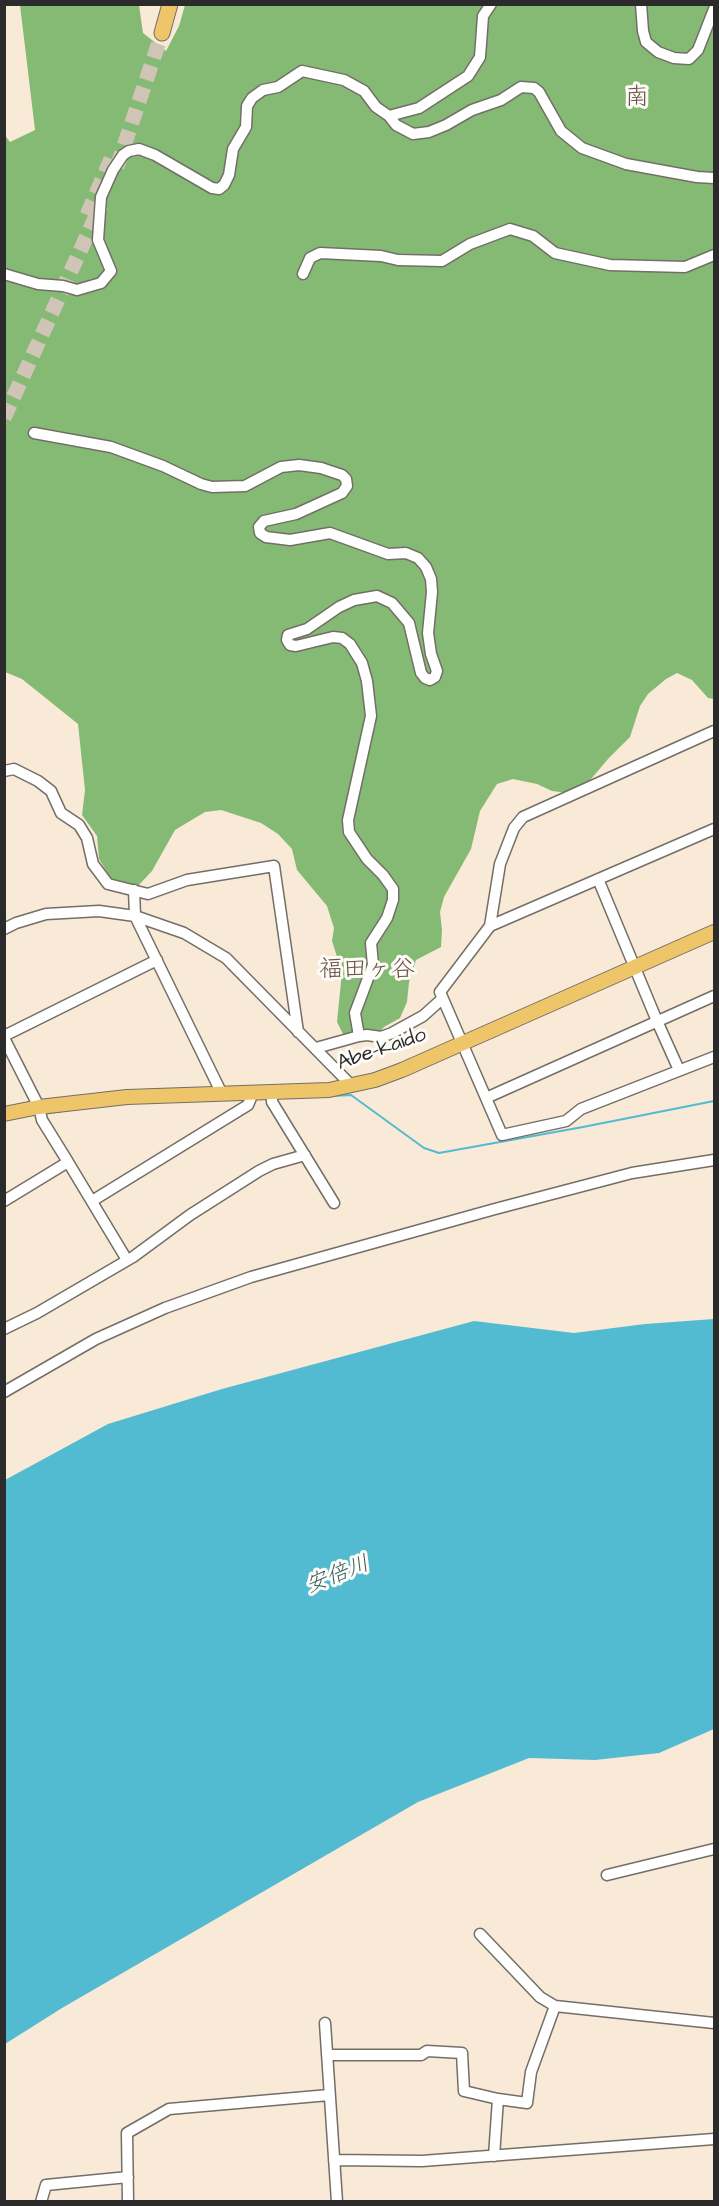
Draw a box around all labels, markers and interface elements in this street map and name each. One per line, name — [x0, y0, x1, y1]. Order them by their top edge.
district label: 南 — [625, 85, 649, 113]
district label: 福田ヶ谷 — [319, 957, 415, 985]
street label: Abe-kaido — [334, 1023, 430, 1077]
water label: 安倍川 — [302, 1552, 374, 1600]

